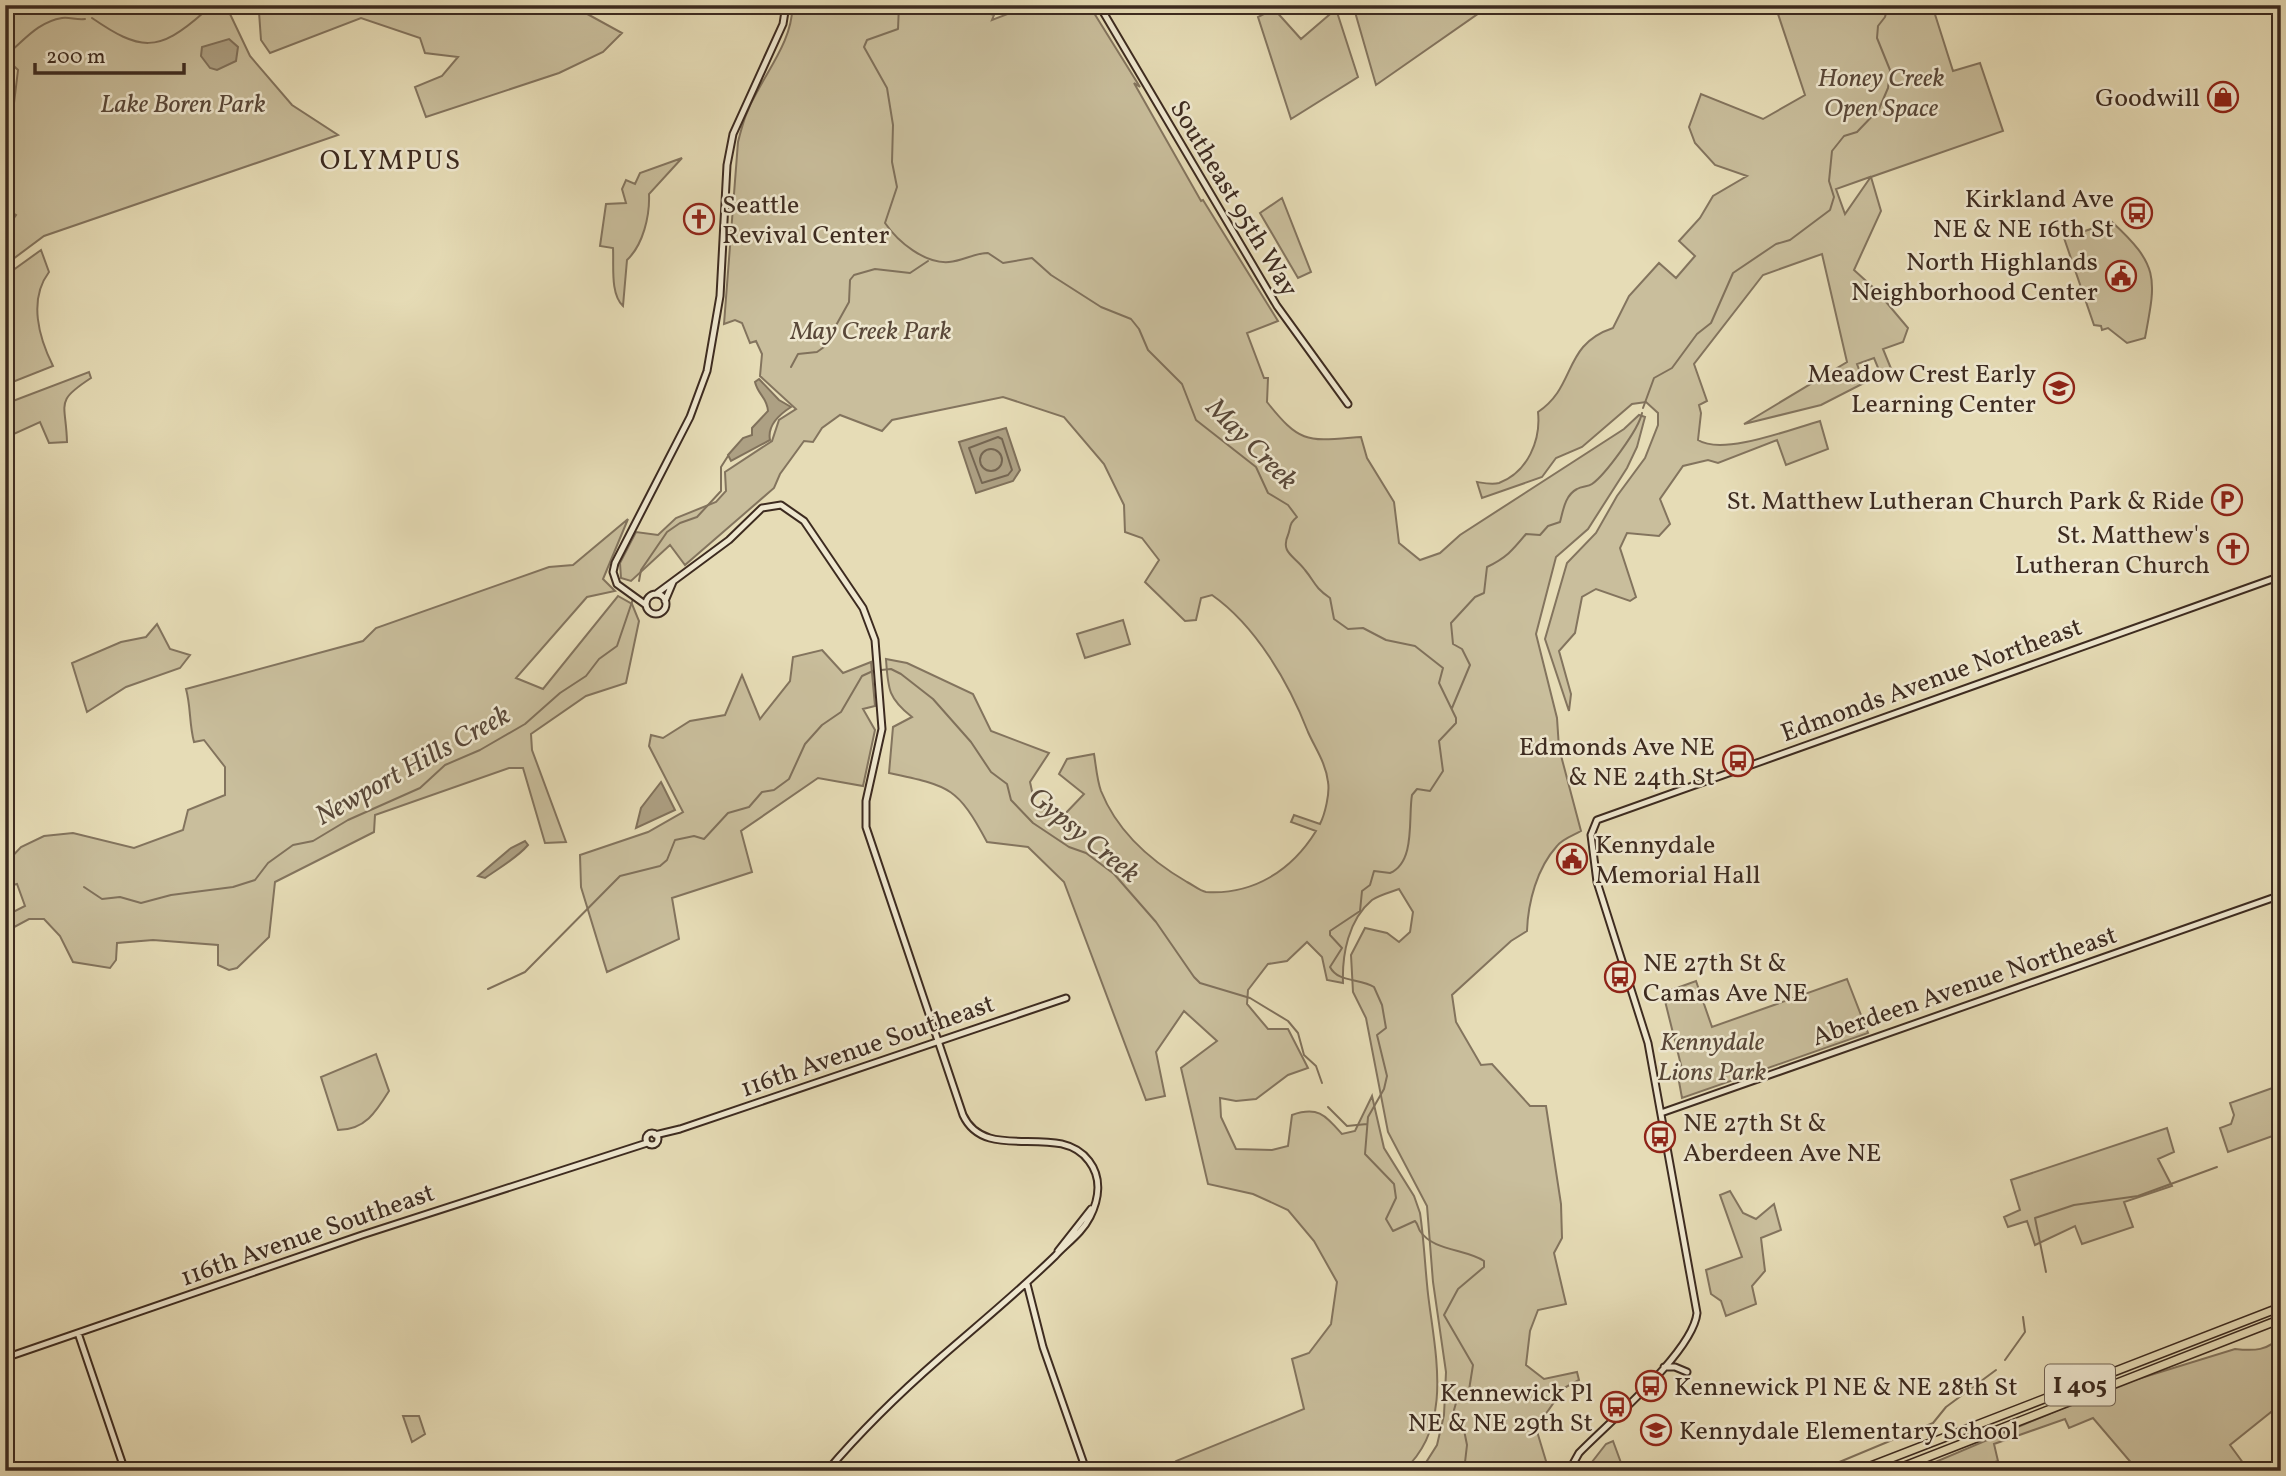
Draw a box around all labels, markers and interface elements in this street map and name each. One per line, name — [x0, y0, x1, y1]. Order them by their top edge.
scale bar — [35, 32, 184, 76]
text: 200 m — [46, 43, 106, 72]
park label: Honey Creek Open Space — [1818, 61, 1944, 127]
shop icon: Goodwill — [2206, 80, 2240, 114]
place label: Goodwill — [2095, 81, 2200, 117]
park label: Lake Boren Park — [100, 87, 266, 123]
street label: Southeast 95th Way — [1160, 94, 1306, 304]
district label: OLYMPUS — [320, 142, 462, 181]
place label: Kirkland Ave NE & NE 16th St — [1933, 182, 2114, 248]
place label: Seattle Revival Center — [722, 188, 890, 254]
bus stop icon: Kirkland Ave NE & NE 16th St — [2120, 196, 2154, 230]
church icon: Seattle Revival Center — [682, 202, 716, 236]
place label: North Highlands Neighborhood Center — [1851, 245, 2098, 311]
public building icon: North Highlands Neighborhood Center — [2104, 259, 2138, 293]
park label: May Creek Park — [789, 314, 952, 350]
place label: Meadow Crest Early Learning Center — [1807, 357, 2036, 423]
school or university icon: Meadow Crest Early Learning Center — [2042, 371, 2076, 405]
water label: May Creek — [1196, 389, 1306, 500]
parking icon: St. Matthew Lutheran Church Park & Ride — [2210, 483, 2244, 517]
place label: St. Matthew Lutheran Church Park & Ride — [1726, 484, 2204, 520]
place label: St. Matthew's Lutheran Church — [2015, 518, 2210, 584]
church icon: St. Matthew's Lutheran Church — [2216, 532, 2250, 566]
street label: Edmonds Avenue Northeast — [1776, 610, 2087, 752]
water label: Newport Hills Creek — [309, 696, 518, 836]
place label: Edmonds Ave NE & NE 24th St — [1519, 730, 1715, 796]
bus stop icon: Edmonds Ave NE & NE 24th St — [1721, 744, 1755, 778]
water label: Gypsy Creek — [1019, 779, 1148, 893]
place label: Kennydale Memorial Hall — [1595, 828, 1761, 894]
public building icon: Kennydale Memorial Hall — [1555, 842, 1589, 876]
street label: Aberdeen Avenue Northeast — [1807, 918, 2122, 1056]
place label: NE 27th St & Camas Ave NE — [1643, 946, 1808, 1012]
bus stop icon: NE 27th St & Camas Ave NE — [1603, 960, 1637, 994]
street label: 116th Avenue Southeast — [736, 987, 999, 1107]
park label: Kennydale Lions Park — [1658, 1025, 1766, 1091]
place label: NE 27th St & Aberdeen Ave NE — [1683, 1106, 1881, 1172]
bus stop icon: NE 27th St & Aberdeen Ave NE — [1643, 1120, 1677, 1154]
street label: 116th Avenue Southeast — [176, 1176, 439, 1296]
road number: I 405 — [2045, 1364, 2115, 1406]
bus stop icon: Kennewick Pl NE & NE 28th St — [1634, 1369, 1668, 1403]
place label: Kennewick Pl NE & NE 28th St — [1674, 1370, 2018, 1406]
place label: Kennewick Pl NE & NE 29th St — [1408, 1376, 1593, 1442]
bus stop icon: Kennewick Pl NE & NE 29th St — [1599, 1390, 1633, 1424]
school or university icon: Kennydale Elementary School — [1639, 1413, 1673, 1447]
place label: Kennydale Elementary School — [1679, 1414, 2019, 1450]

